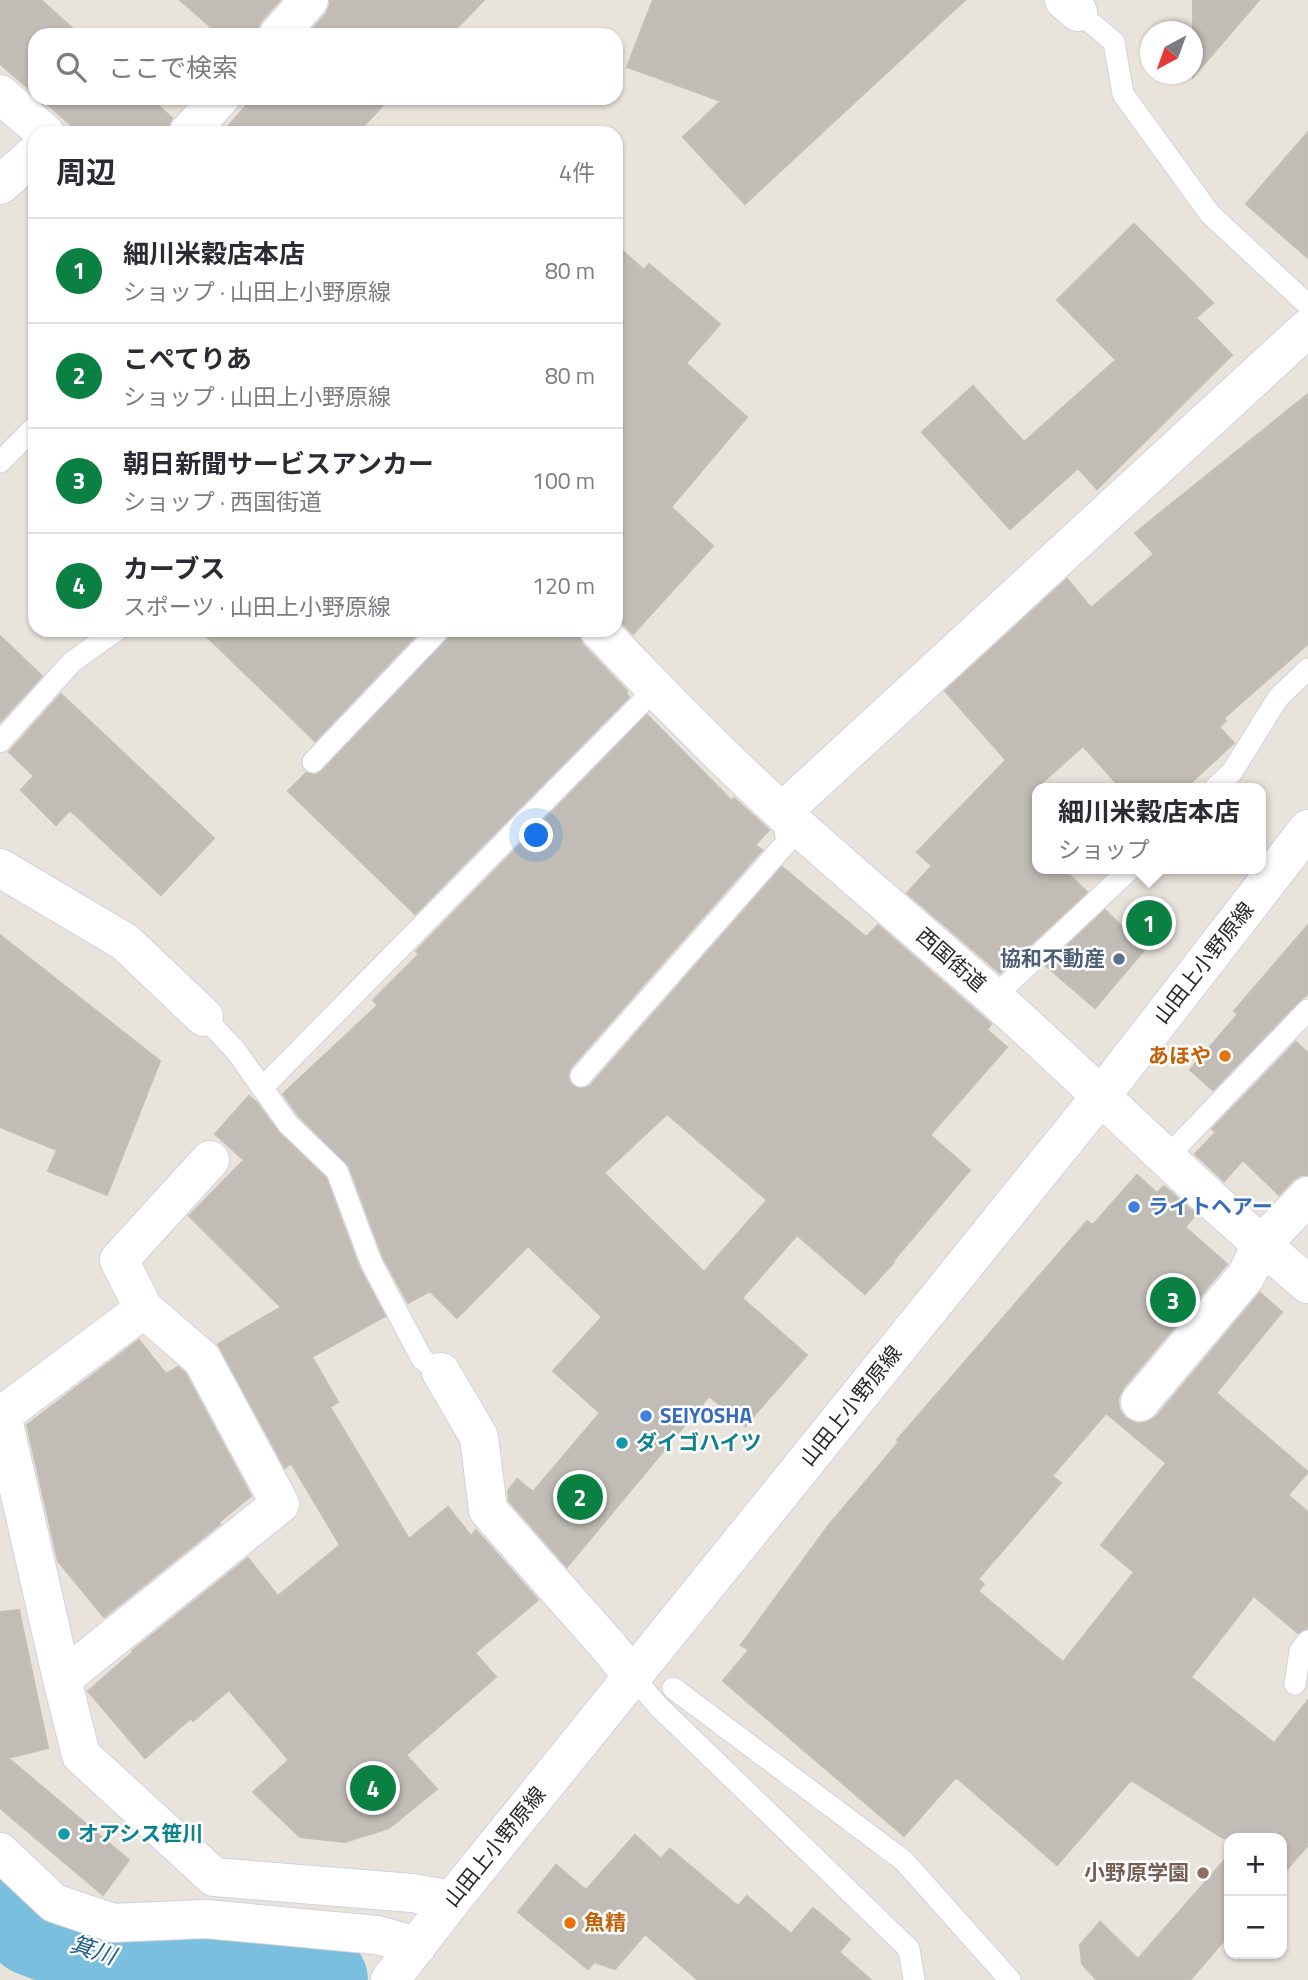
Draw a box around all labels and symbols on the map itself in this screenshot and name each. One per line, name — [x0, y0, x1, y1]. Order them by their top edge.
north arrow — [1140, 21, 1203, 84]
your location — [519, 818, 553, 852]
street label: 山田上小野原線 — [1145, 895, 1261, 1030]
pin: 1 — [1126, 897, 1172, 949]
street label: 西国街道 — [909, 920, 994, 999]
place label: 協和不動産 — [1000, 942, 1105, 974]
marker: 協和不動産 — [1111, 951, 1127, 967]
place label: あほや — [1148, 1039, 1211, 1071]
marker: あほや — [1217, 1048, 1233, 1064]
place label: ライトヘアー — [1148, 1190, 1273, 1222]
marker: ライトヘアー — [1126, 1199, 1142, 1215]
pin: 3 — [1150, 1274, 1196, 1326]
street label: 山田上小野原線 — [792, 1338, 909, 1473]
place label: SEIYOSHA — [660, 1399, 753, 1431]
marker: SEIYOSHA — [638, 1408, 654, 1424]
place label: ダイゴハイツ — [636, 1426, 762, 1458]
marker: ダイゴハイツ — [614, 1435, 630, 1451]
pin: 2 — [557, 1471, 603, 1523]
pin: 4 — [350, 1762, 396, 1814]
street label: 山田上小野原線 — [436, 1779, 553, 1914]
place label: オアシス笹川 — [78, 1817, 203, 1849]
marker: オアシス笹川 — [56, 1826, 72, 1842]
place label: 小野原学園 — [1084, 1856, 1189, 1888]
marker: 小野原学園 — [1195, 1865, 1211, 1881]
place label: 魚精 — [584, 1906, 626, 1938]
marker: 魚精 — [562, 1915, 578, 1931]
water label: 箕川 — [66, 1926, 123, 1974]

